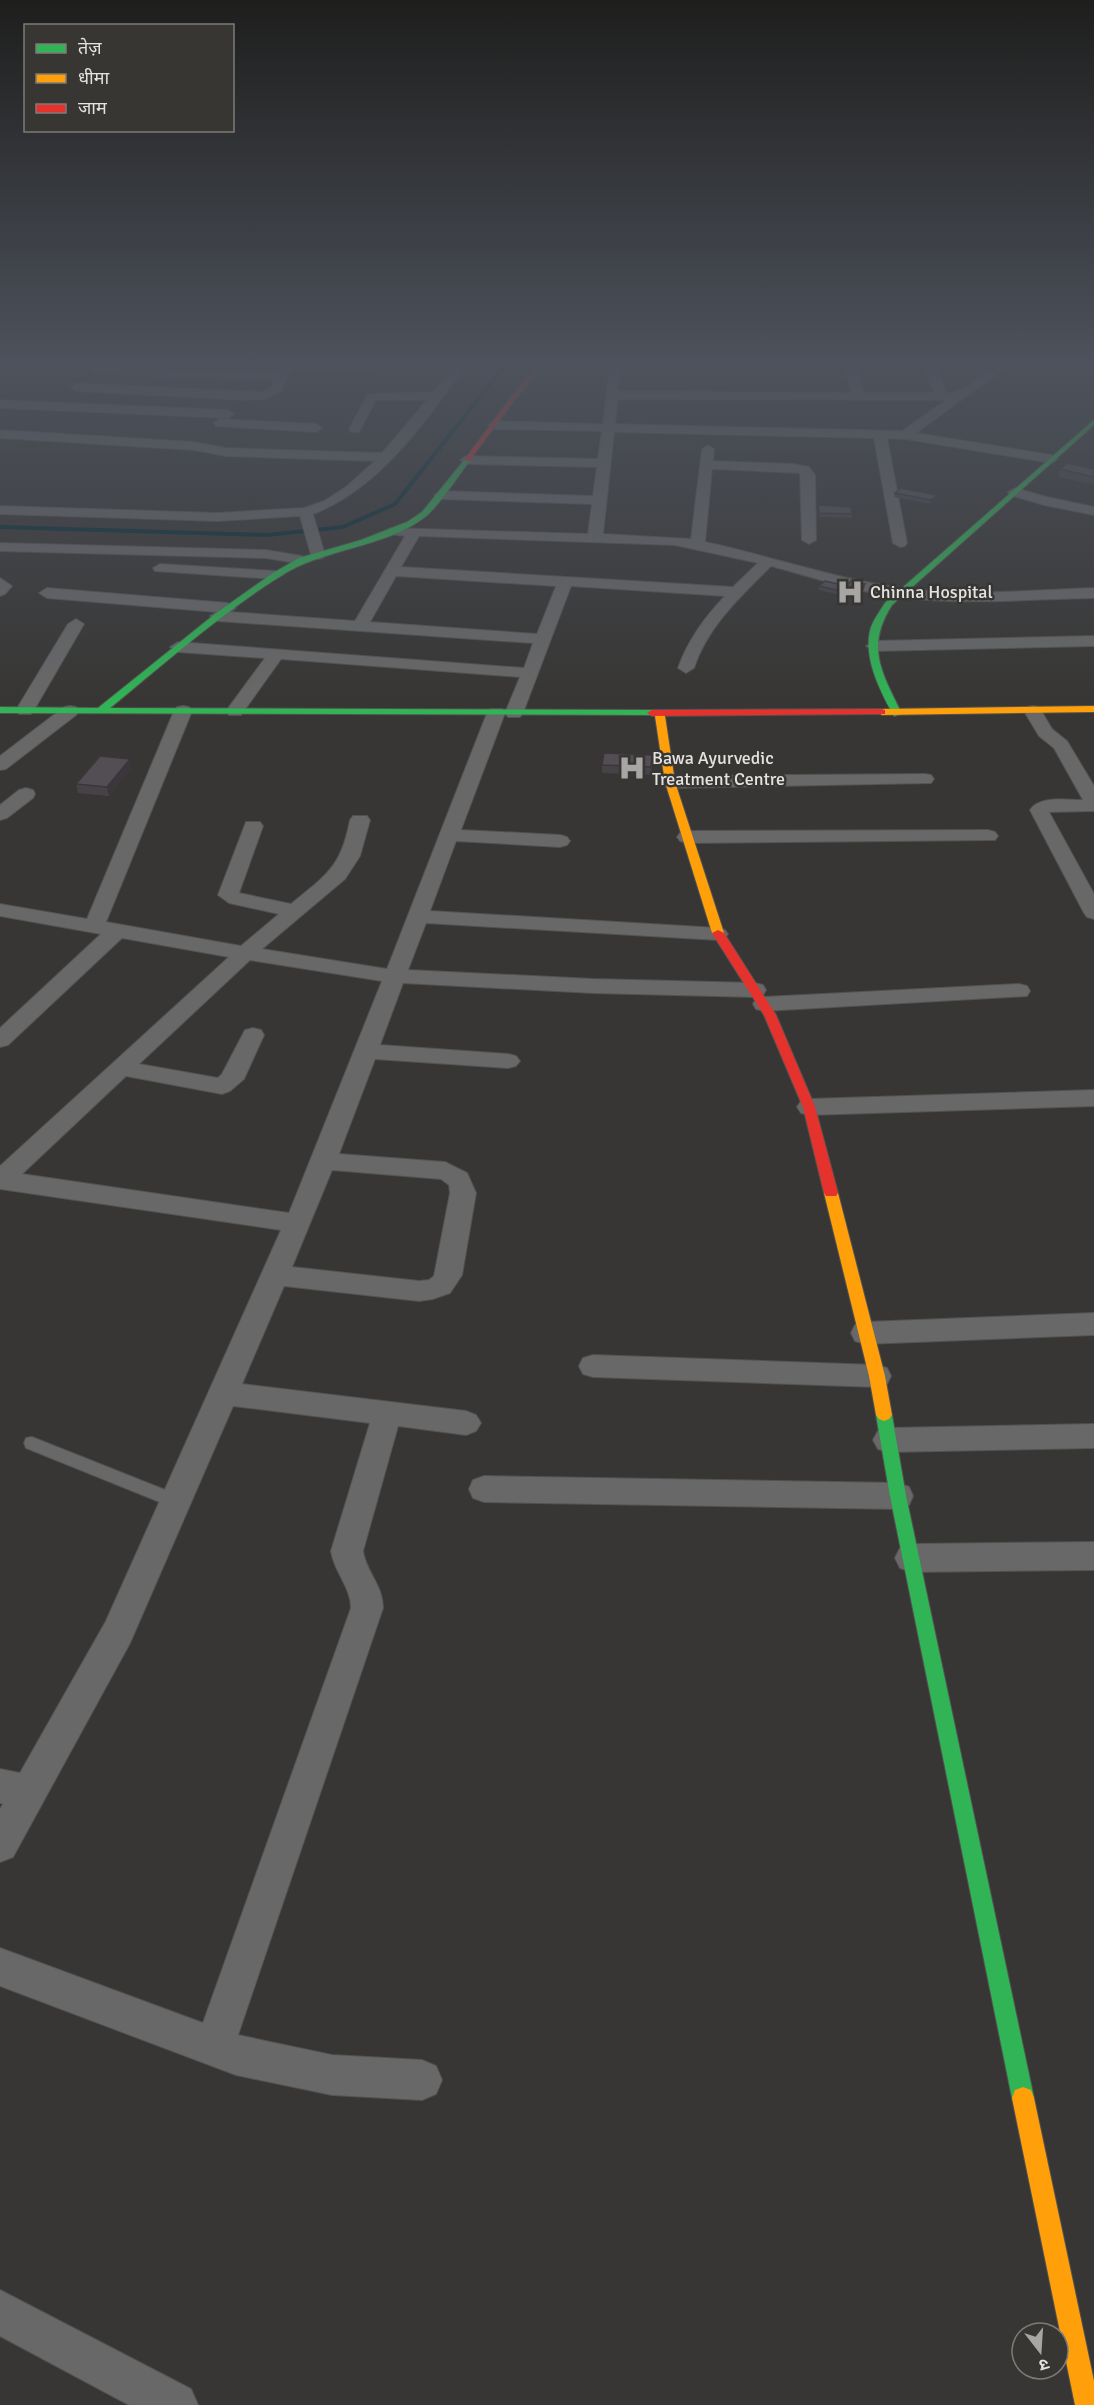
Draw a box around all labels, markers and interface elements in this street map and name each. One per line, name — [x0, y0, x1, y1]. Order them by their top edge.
legend — [24, 24, 234, 132]
text: तेज़ — [78, 37, 102, 59]
text: धीमा — [78, 67, 109, 89]
text: जाम — [78, 97, 108, 119]
hospital icon: Chinna Hospital — [835, 577, 865, 607]
place label: Chinna Hospital — [870, 581, 993, 603]
place label: Bawa Ayurvedic Treatment Centre — [652, 747, 785, 790]
hospital icon: Bawa Ayurvedic Treatment Centre — [617, 753, 647, 783]
north arrow — [1010, 2321, 1070, 2381]
text: उ — [1036, 2353, 1051, 2376]

